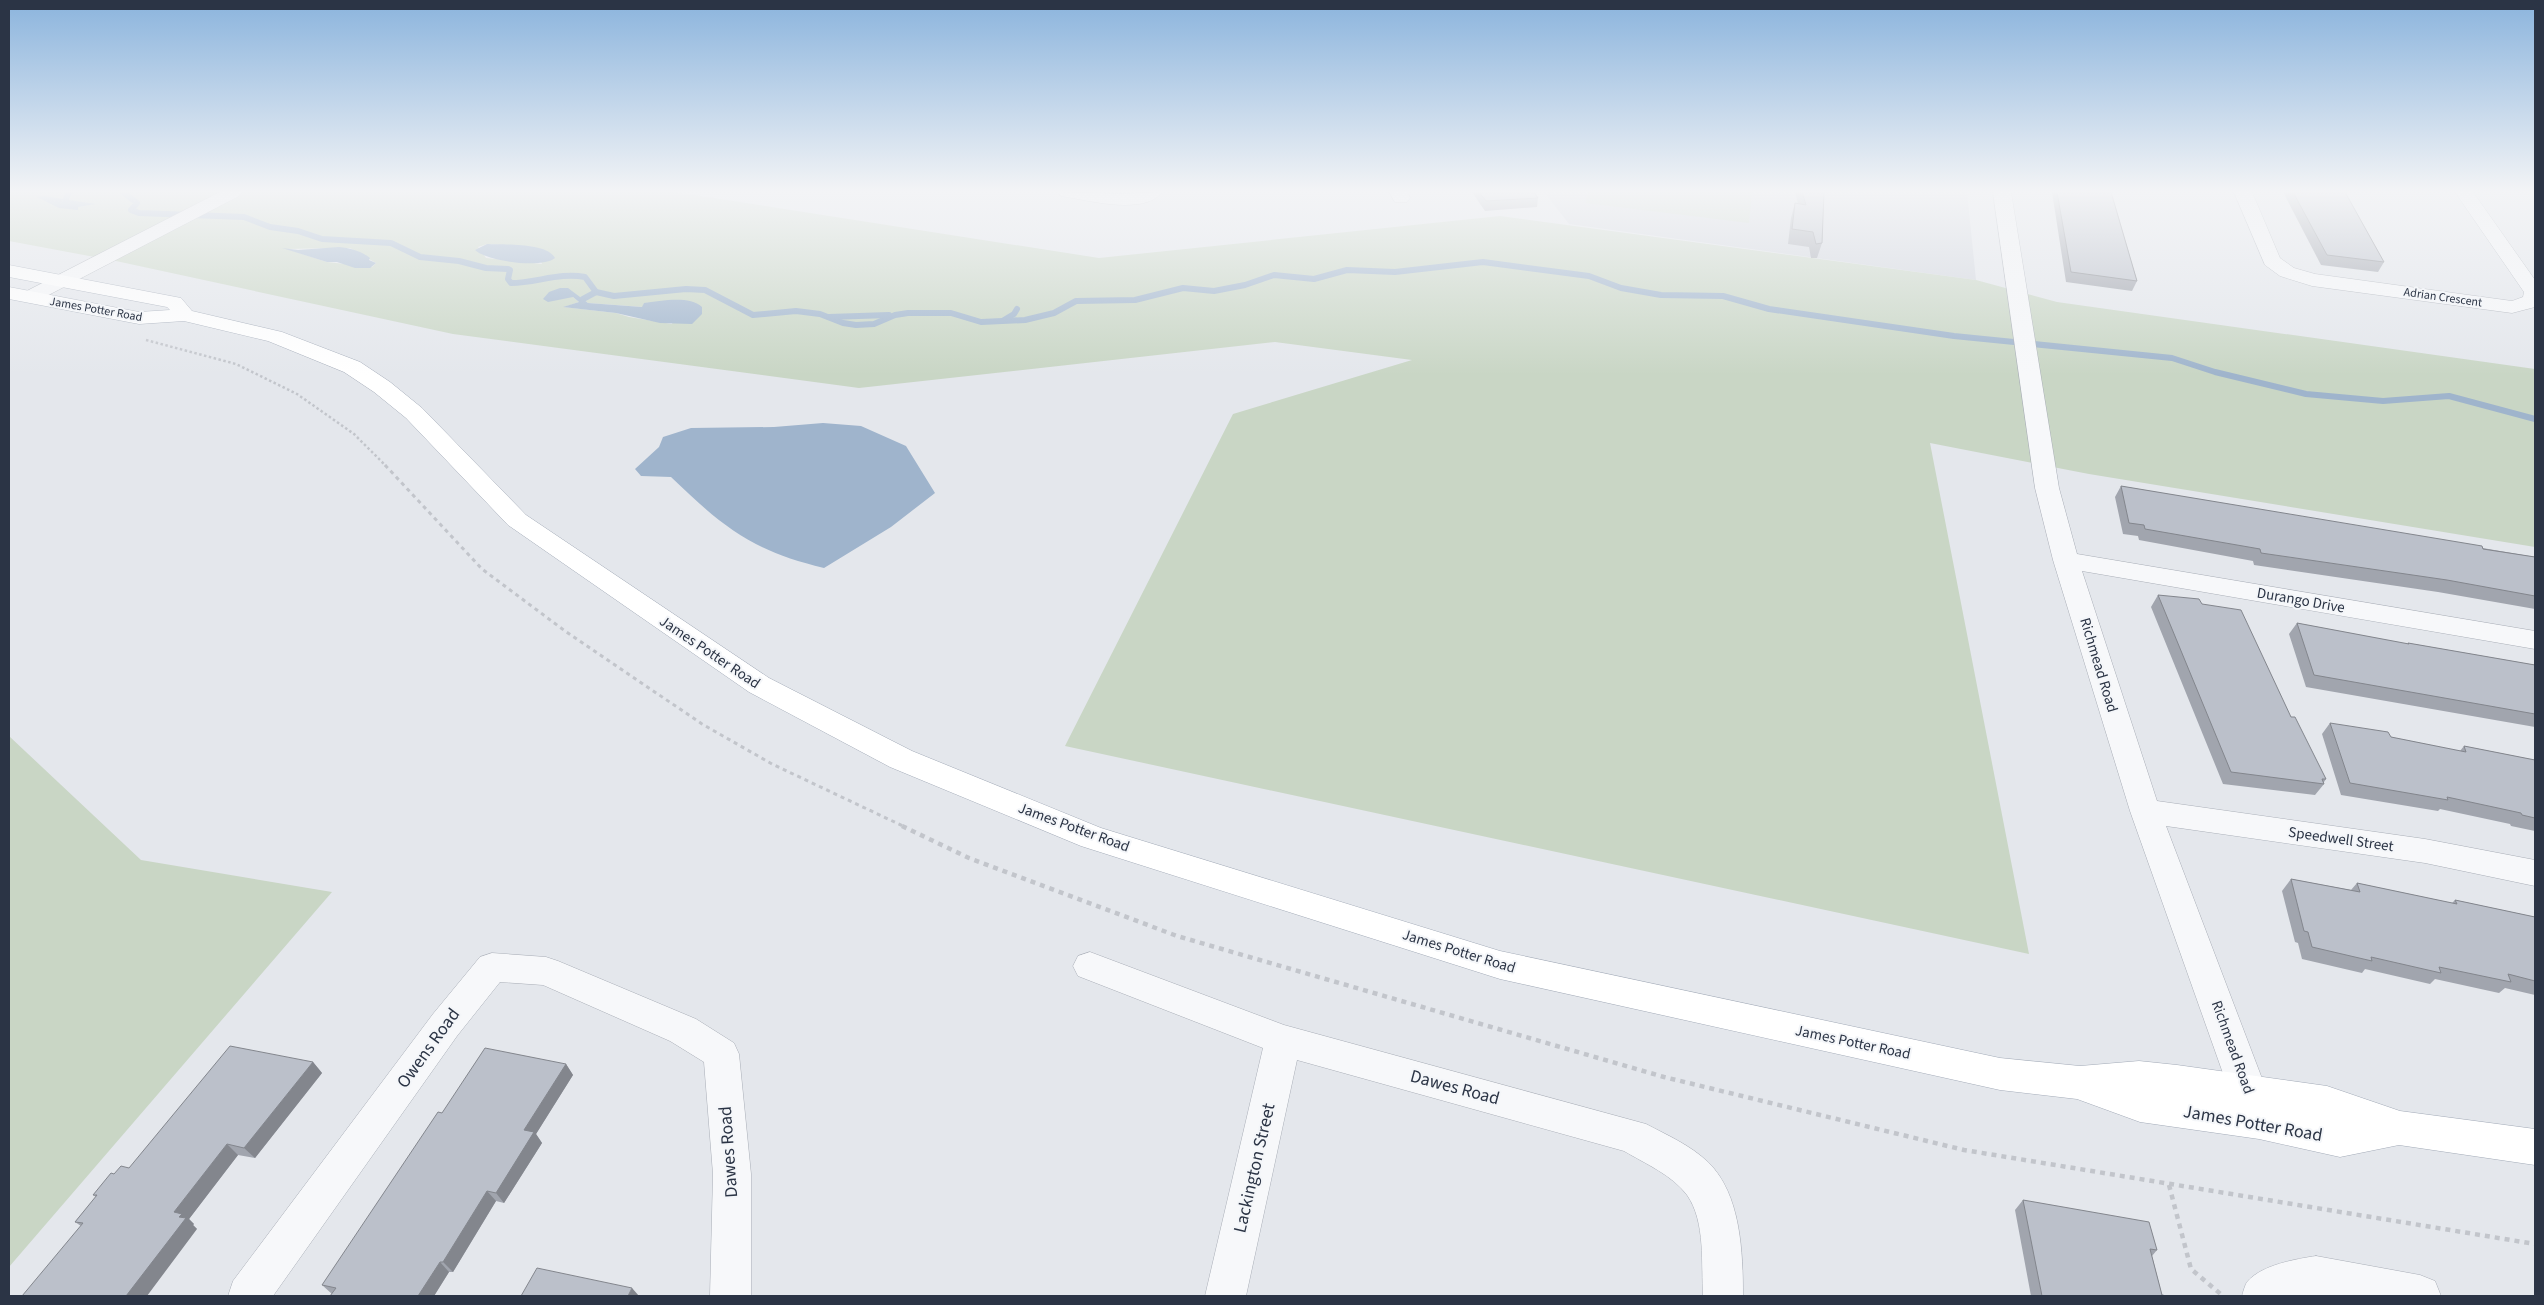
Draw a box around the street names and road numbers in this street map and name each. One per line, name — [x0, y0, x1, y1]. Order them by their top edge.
street label: Adrian Crescent — [2403, 284, 2483, 311]
street label: James Potter Road — [48, 293, 144, 326]
street label: Durango Drive — [2255, 582, 2347, 619]
street label: James Potter Road — [655, 611, 764, 694]
street label: Richmead Road — [2074, 615, 2123, 715]
street label: James Potter Road — [1015, 798, 1133, 857]
street label: Speedwell Street — [2287, 822, 2395, 857]
street label: James Potter Road — [1400, 924, 1518, 979]
street label: Richmead Road — [2206, 998, 2259, 1097]
street label: Owens Road — [391, 1003, 466, 1093]
street label: James Potter Road — [1793, 1020, 1912, 1065]
street label: Dawes Road — [1407, 1064, 1502, 1111]
street label: James Potter Road — [2181, 1099, 2324, 1148]
street label: Lackington Street — [1227, 1101, 1282, 1235]
street label: Dawes Road — [713, 1105, 744, 1199]

